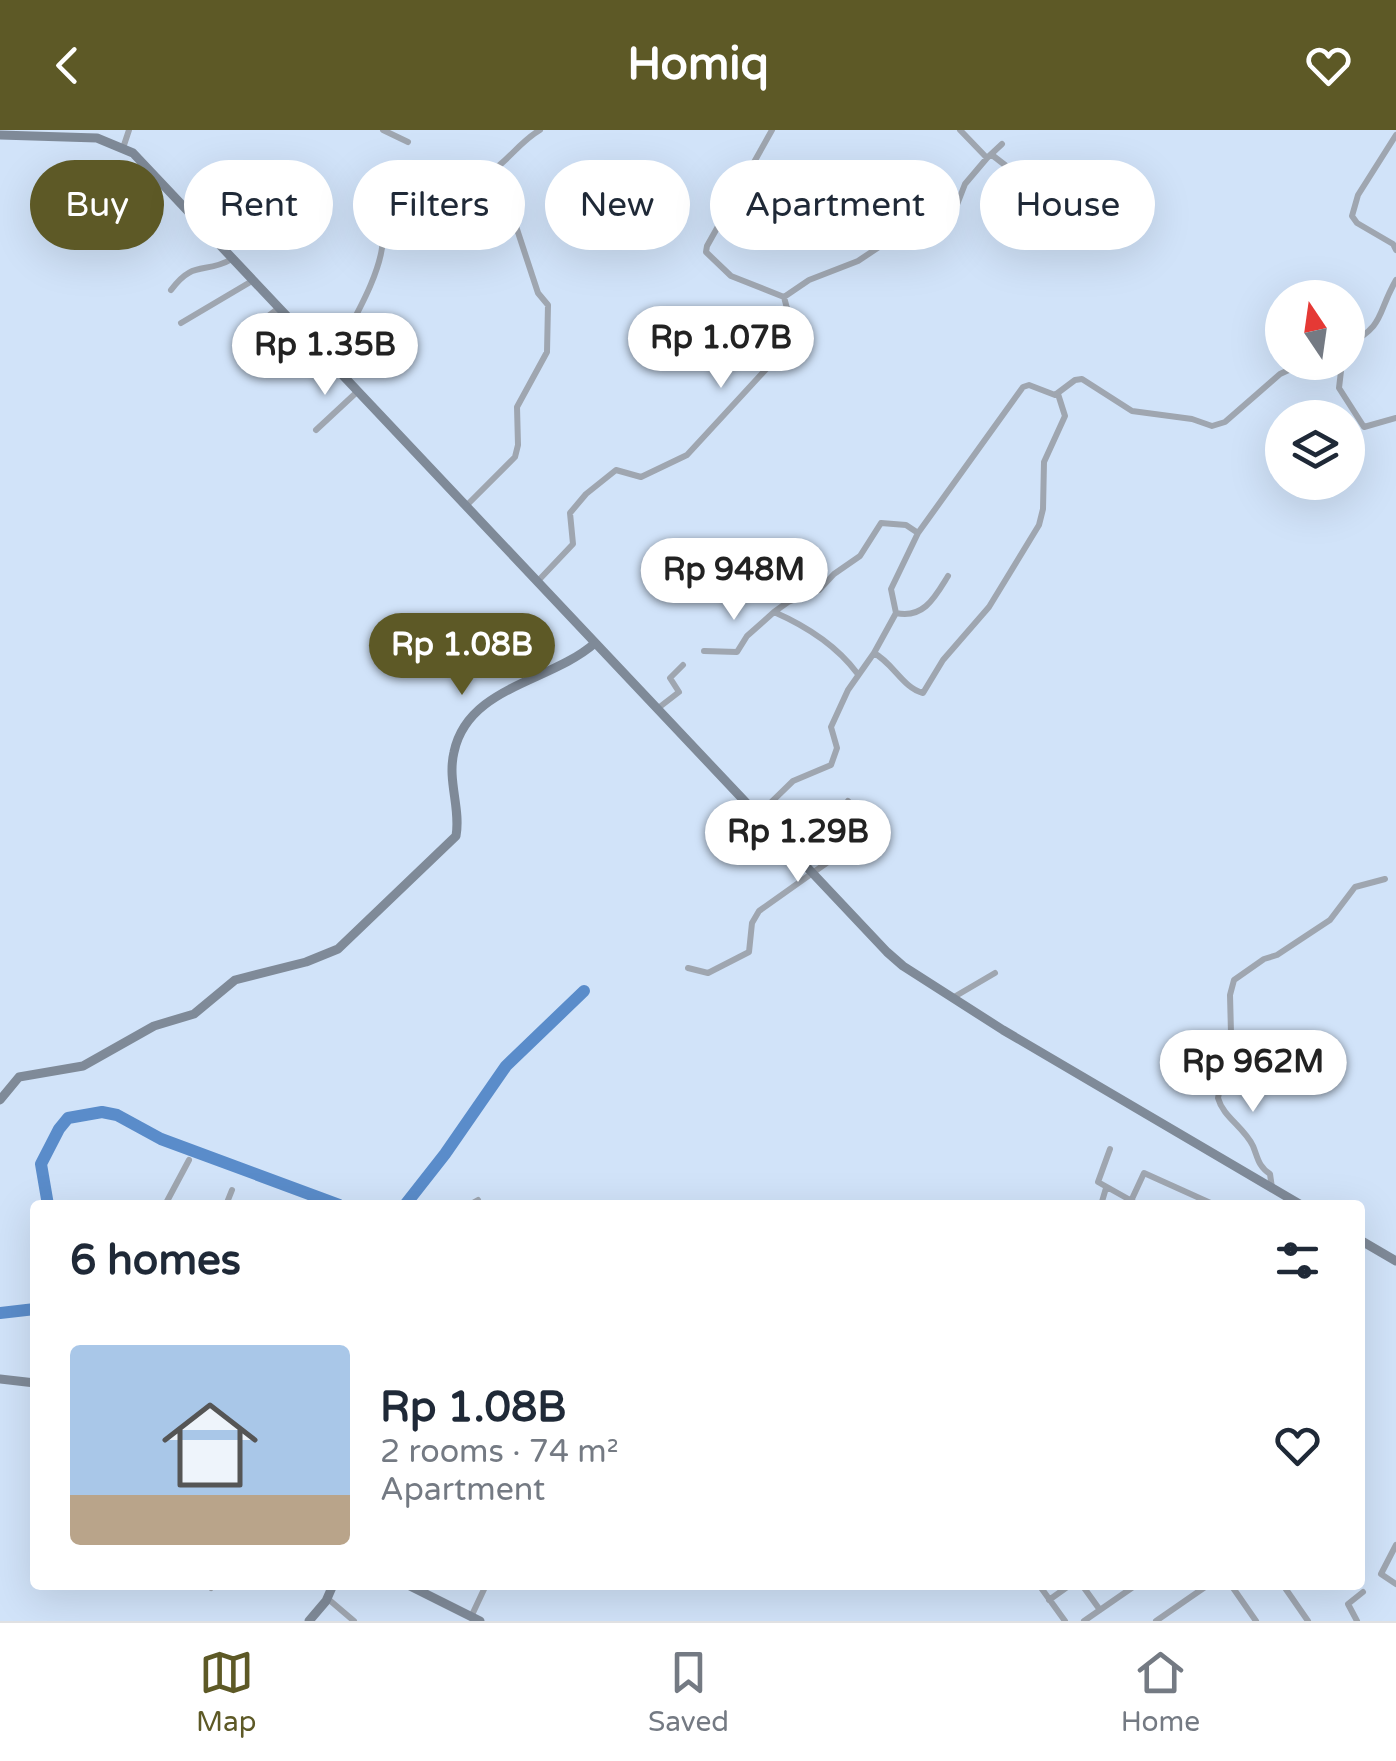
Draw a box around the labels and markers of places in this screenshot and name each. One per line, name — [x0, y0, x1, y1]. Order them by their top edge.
pin: Rp 1.07B — [618, 306, 824, 391]
pin: Rp 1.35B — [222, 313, 428, 398]
pin: Rp 948M — [642, 538, 826, 623]
pin: Rp 1.08B — [359, 613, 565, 698]
pin: Rp 1.29B — [695, 800, 901, 885]
pin: Rp 962M — [1161, 1030, 1345, 1115]

